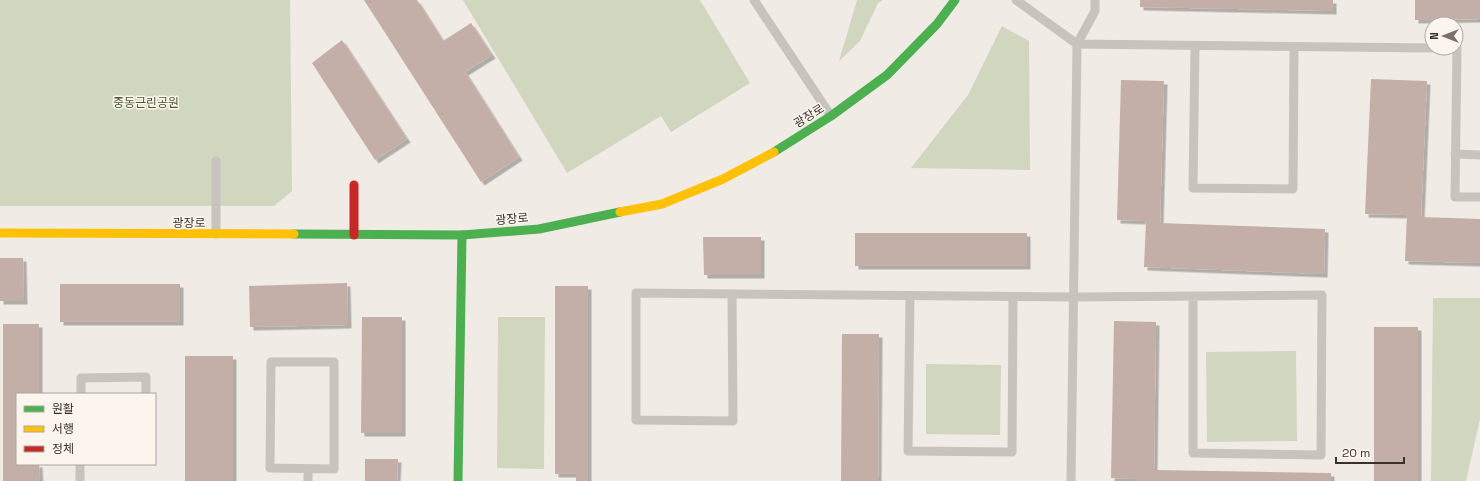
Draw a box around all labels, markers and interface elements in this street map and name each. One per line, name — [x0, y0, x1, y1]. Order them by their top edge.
north arrow — [1424, 16, 1464, 56]
text: N — [1427, 32, 1441, 40]
park label: 중동근린공원 — [113, 95, 179, 111]
street label: 광장로 — [791, 100, 827, 132]
street label: 광장로 — [495, 210, 529, 228]
street label: 광장로 — [172, 215, 206, 231]
legend — [16, 393, 156, 465]
text: 원활 — [52, 401, 74, 417]
text: 서행 — [52, 421, 74, 437]
scale bar — [1336, 439, 1404, 465]
text: 정체 — [52, 441, 74, 457]
text: 20 m — [1342, 445, 1370, 461]

